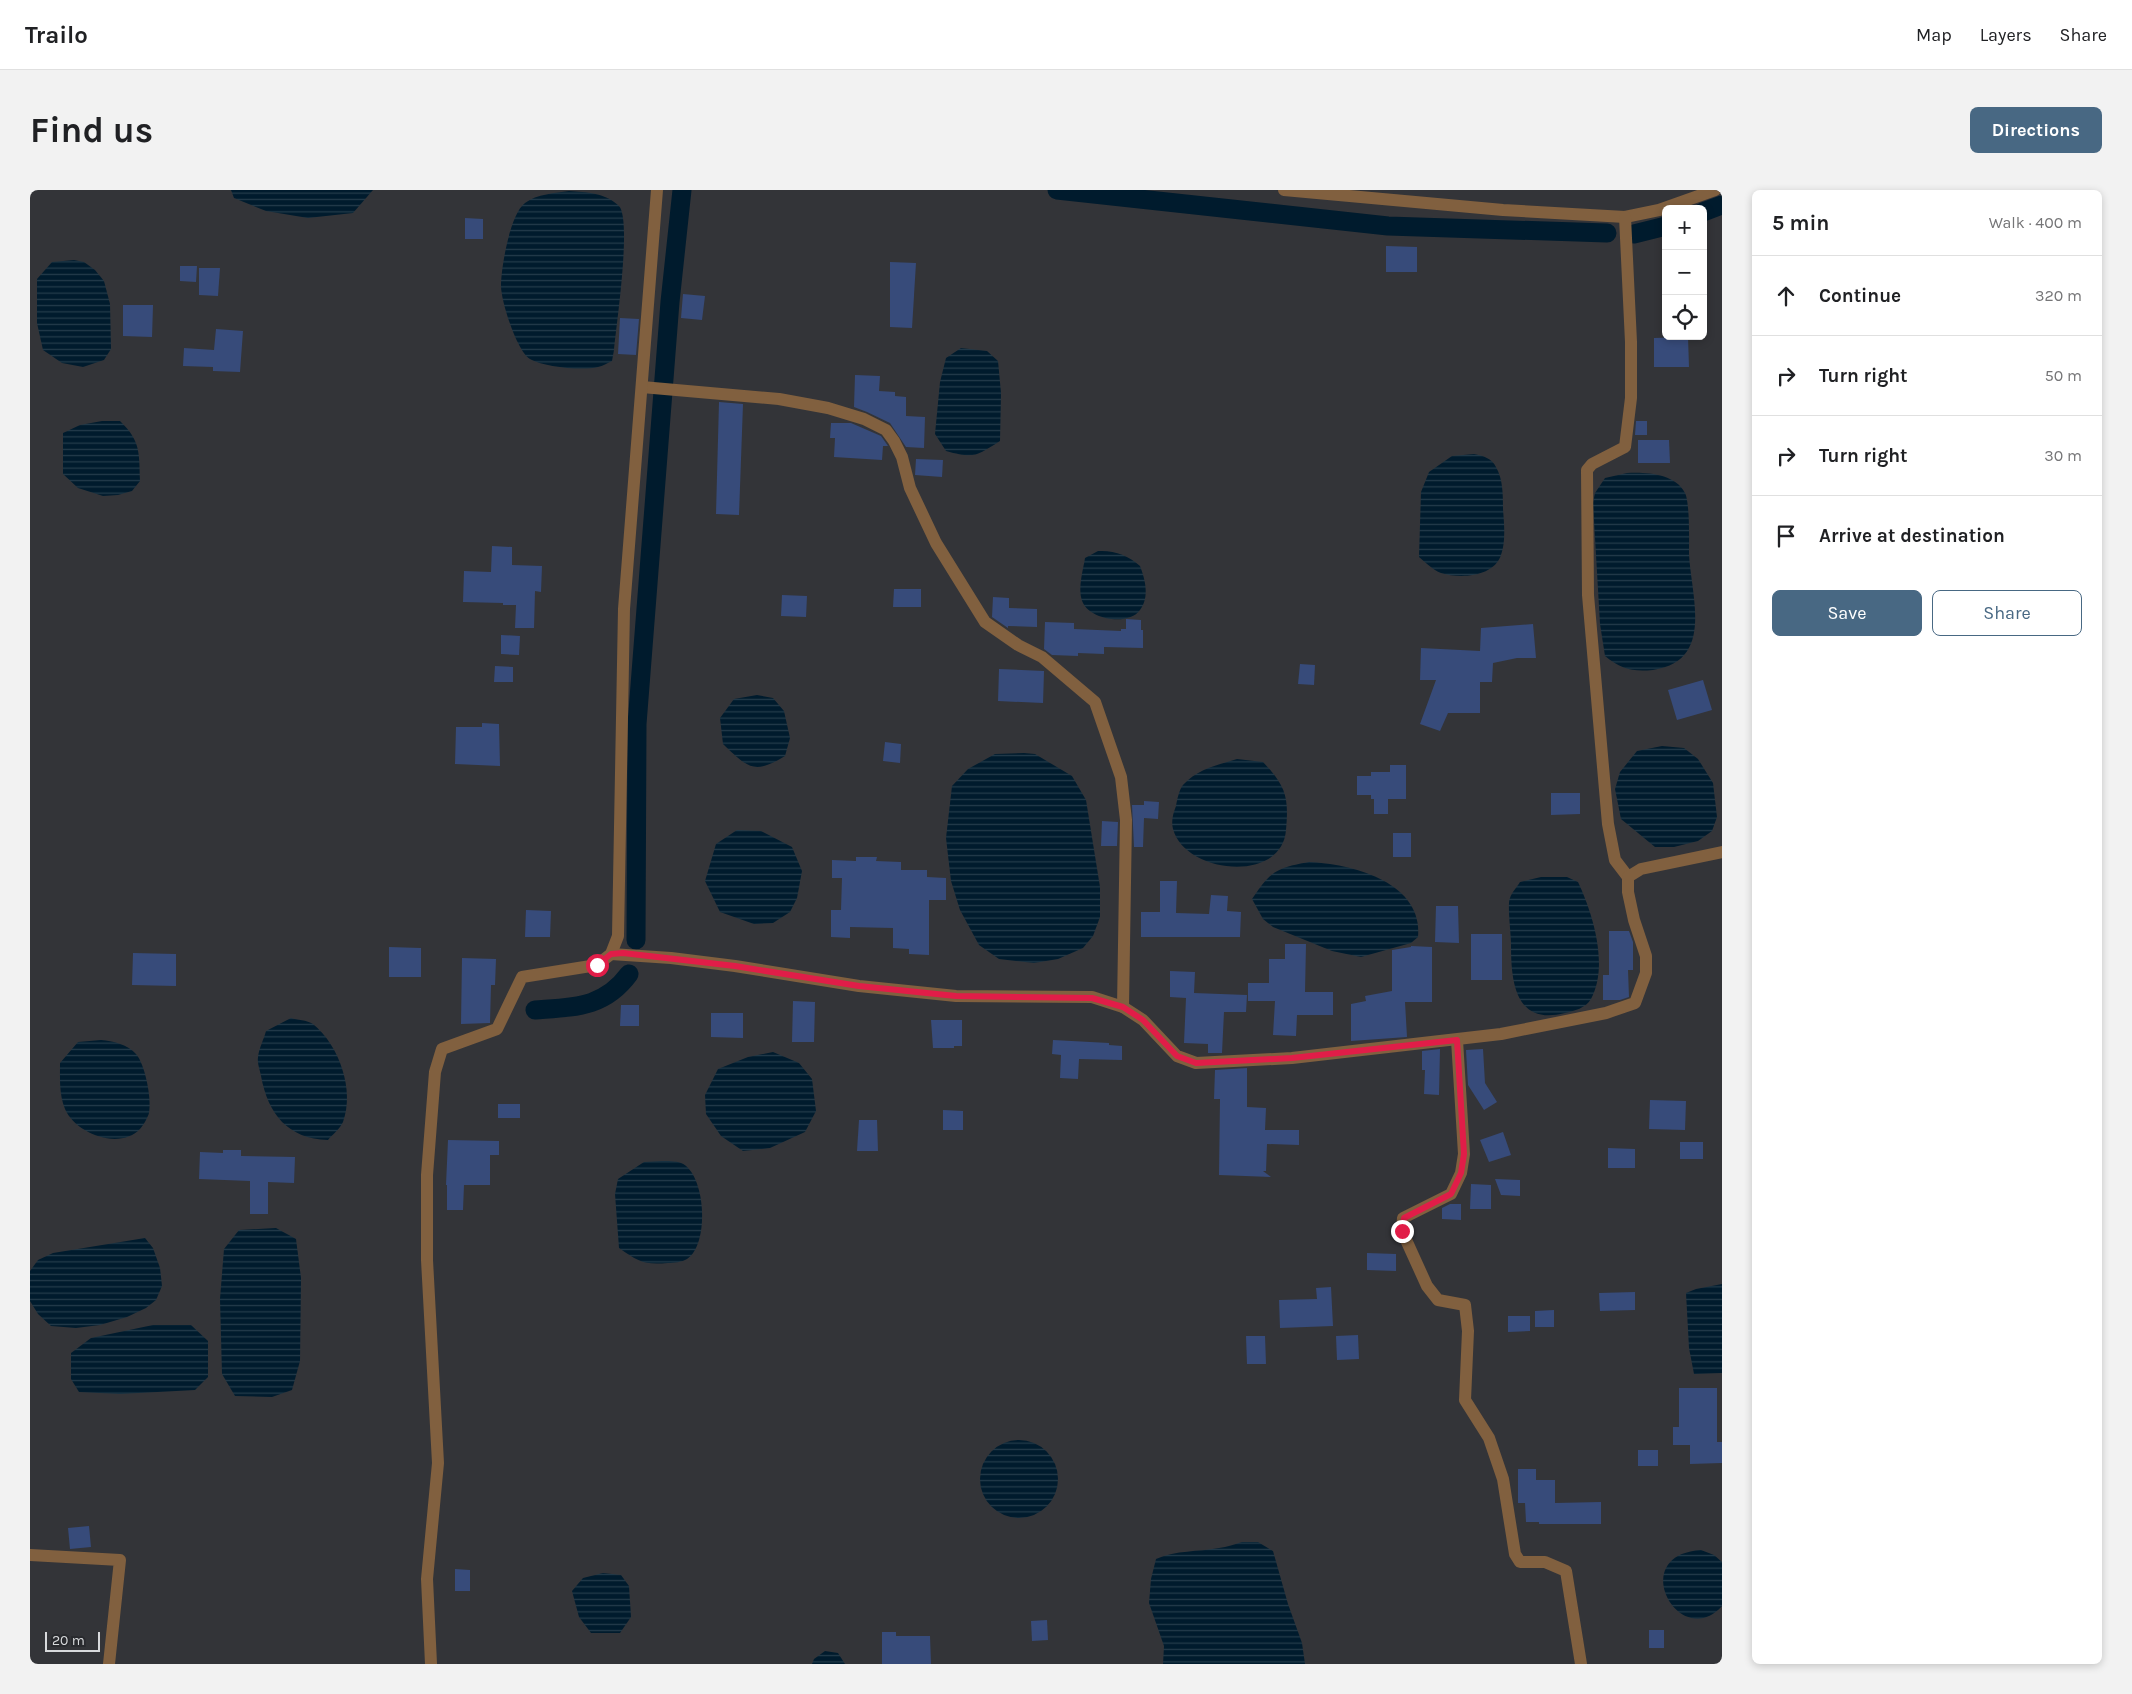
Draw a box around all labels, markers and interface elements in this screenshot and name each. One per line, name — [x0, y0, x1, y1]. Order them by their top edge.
text: Trailo — [25, 21, 88, 49]
text: Map — [1916, 24, 1952, 46]
text: Layers — [1980, 24, 2032, 46]
text: Share — [2060, 24, 2107, 46]
button: Directions — [1970, 107, 2102, 153]
text: Find us — [30, 110, 153, 151]
map controls — [1662, 205, 1707, 340]
button: + — [1662, 205, 1707, 250]
text: 5 min — [1772, 211, 1829, 235]
text: Walk · 400 m — [1989, 213, 2082, 232]
button: − — [1662, 250, 1707, 295]
icon: ahead — [1772, 282, 1800, 310]
text: Continue — [1819, 285, 1901, 307]
text: 320 m — [2035, 286, 2082, 305]
button: locate — [1662, 295, 1707, 340]
icon: right — [1772, 362, 1800, 390]
text: Turn right — [1819, 365, 1908, 387]
text: 50 m — [2045, 366, 2082, 385]
icon: right — [1772, 442, 1800, 470]
text: Turn right — [1819, 445, 1908, 467]
text: 30 m — [2044, 446, 2082, 465]
icon: arrive — [1772, 522, 1800, 550]
text: Arrive at destination — [1819, 525, 2005, 547]
button: Save — [1772, 590, 1922, 636]
button: Share — [1932, 590, 2082, 636]
route start — [586, 954, 609, 977]
route end — [1391, 1220, 1414, 1243]
scale bar — [45, 1629, 100, 1652]
text: 20 m — [52, 1632, 85, 1649]

